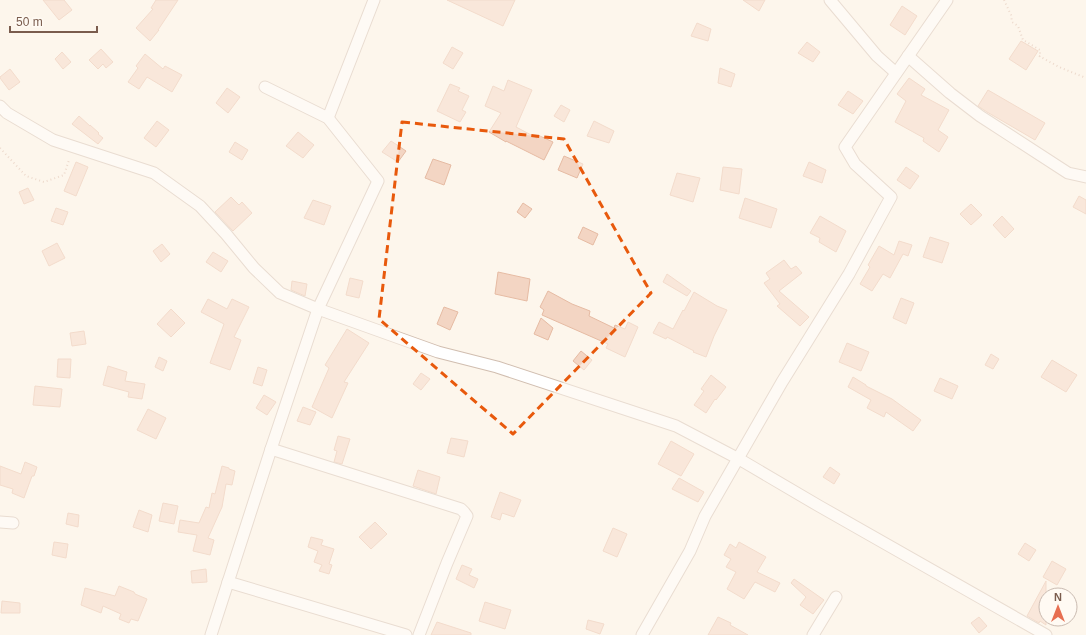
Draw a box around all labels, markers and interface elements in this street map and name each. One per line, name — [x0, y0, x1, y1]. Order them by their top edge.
scale bar — [10, 8, 97, 34]
text: 50 m — [16, 15, 43, 29]
north arrow — [1038, 587, 1078, 627]
text: N — [1054, 591, 1062, 603]

